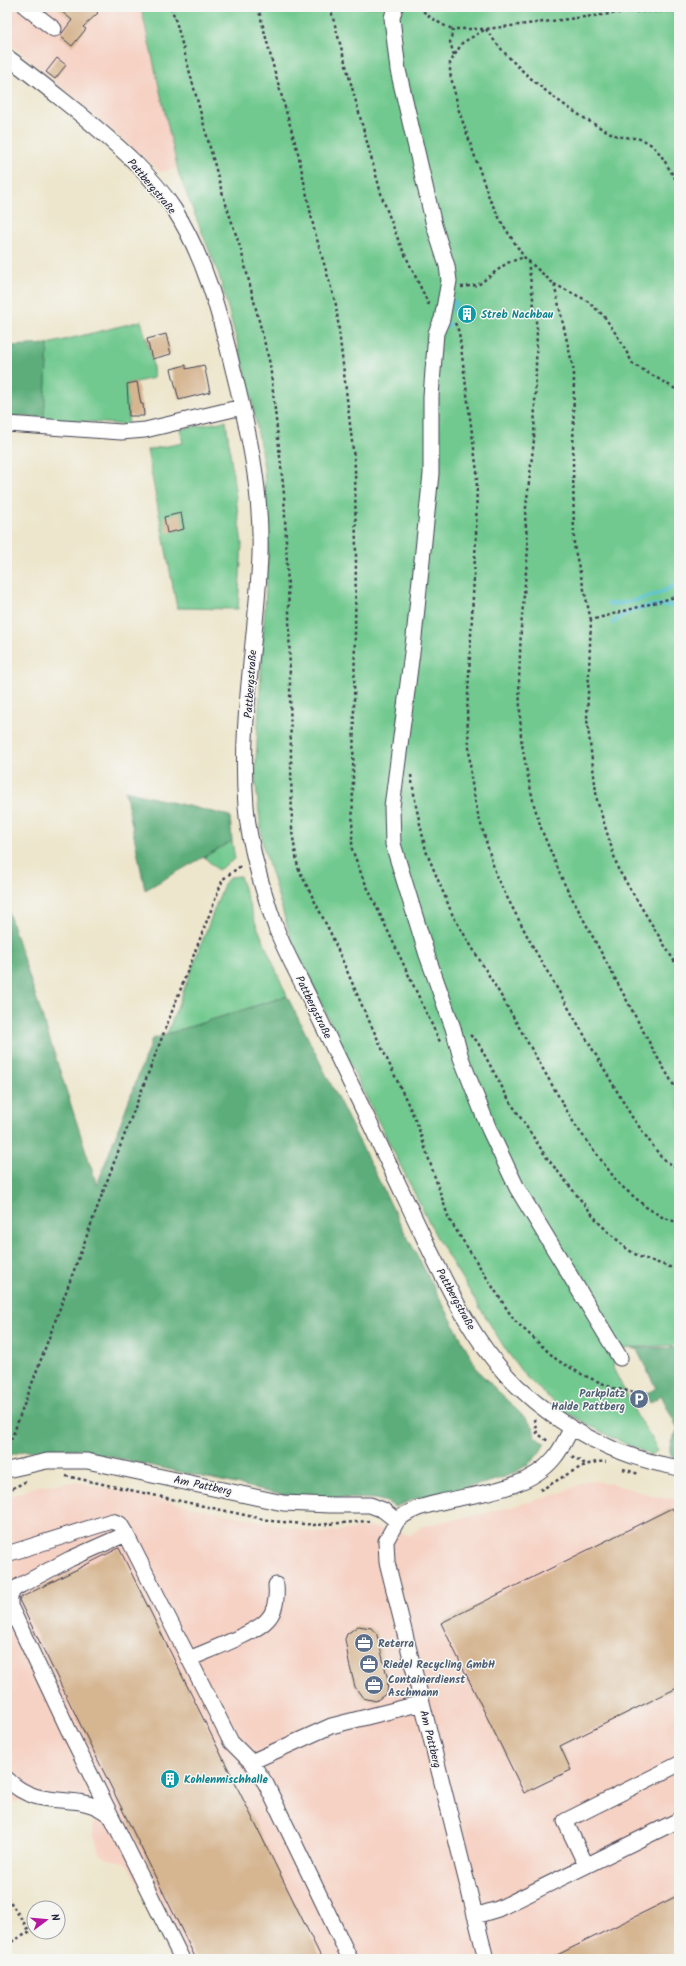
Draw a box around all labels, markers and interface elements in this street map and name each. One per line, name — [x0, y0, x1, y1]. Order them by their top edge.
street label: Pattbergstraße — [122, 155, 180, 219]
building icon: Streb Nachbau — [456, 303, 478, 325]
place label: Streb Nachbau — [481, 306, 554, 324]
street label: Pattbergstraße — [240, 649, 262, 719]
street label: Pattbergstraße — [290, 973, 336, 1042]
street label: Pattbergstraße — [431, 1265, 480, 1334]
place label: Parkplatz Halde Pattberg — [551, 1385, 625, 1416]
parking icon: Parkplatz Halde Pattberg — [628, 1388, 650, 1410]
street label: Am Pattberg — [172, 1471, 234, 1501]
office icon: Reterra — [353, 1632, 375, 1654]
place label: Reterra — [378, 1635, 414, 1653]
office icon: Riedel Recycling GmbH — [358, 1653, 380, 1675]
place label: Riedel Recycling GmbH — [383, 1656, 495, 1674]
place label: Containerdienst Aschmann — [388, 1671, 466, 1702]
office icon: Containerdienst Aschmann — [363, 1674, 385, 1696]
street label: Am Pattberg — [414, 1708, 446, 1770]
building icon: Kohlenmischhalle — [159, 1768, 181, 1790]
place label: Kohlenmischhalle — [184, 1771, 268, 1789]
north arrow — [26, 1900, 66, 1940]
text: N — [45, 1912, 64, 1923]

